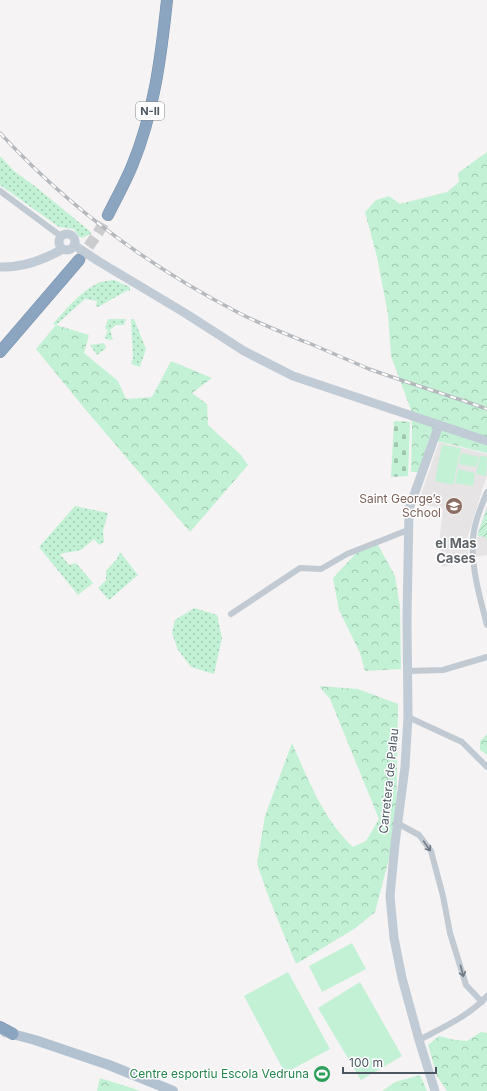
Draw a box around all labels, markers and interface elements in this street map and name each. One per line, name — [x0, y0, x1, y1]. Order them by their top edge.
road number: N-II — [136, 102, 164, 120]
place label: Saint George’s School — [359, 491, 441, 520]
school or university icon: Saint George’s School — [444, 496, 464, 516]
district label: el Mas Cases — [435, 535, 477, 566]
street label: Carretera de Palau — [376, 728, 401, 834]
one-way arrow — [423, 841, 432, 852]
one-way arrow — [459, 964, 466, 977]
scale bar — [343, 1049, 436, 1075]
text: 100 m — [349, 1055, 383, 1070]
sports icon: Centre esportiu Escola Vedruna — [312, 1064, 332, 1084]
place label: Centre esportiu Escola Vedruna — [130, 1066, 309, 1081]

